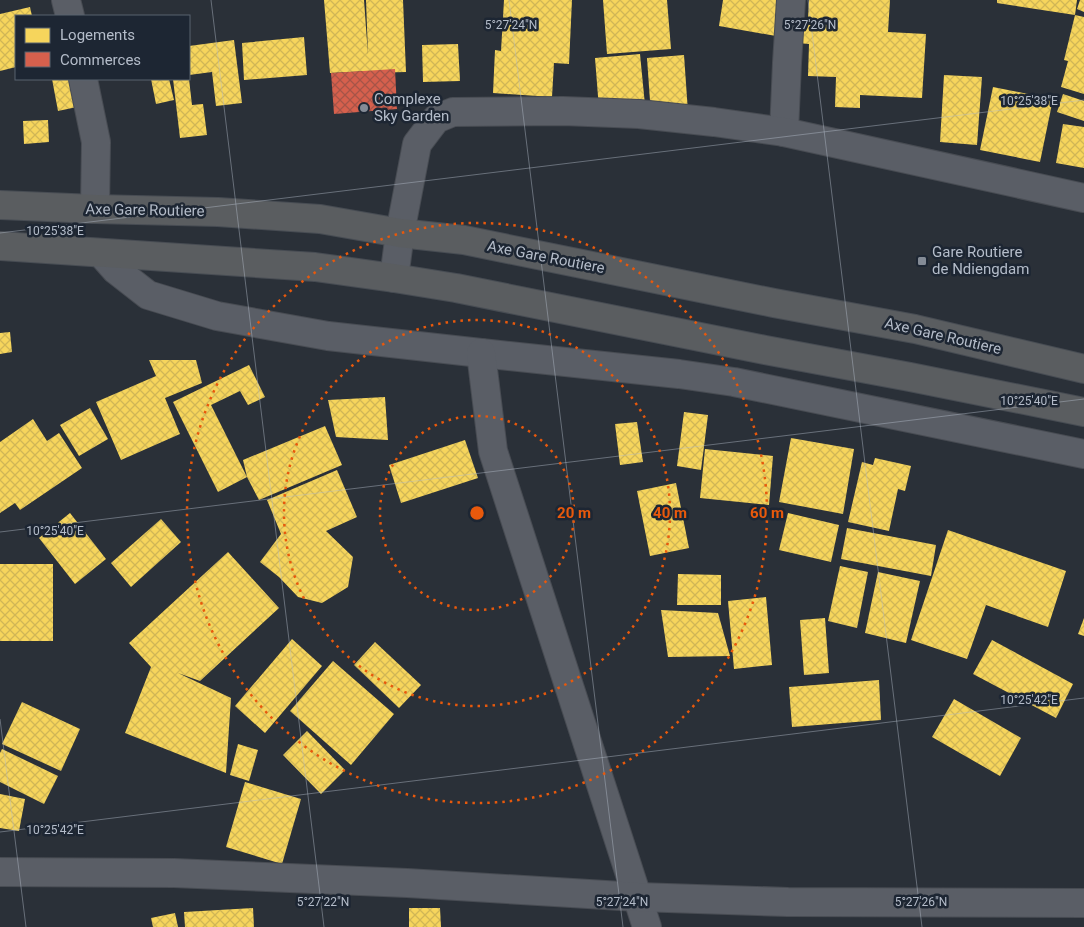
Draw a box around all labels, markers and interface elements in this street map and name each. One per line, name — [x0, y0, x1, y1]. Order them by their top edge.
legend — [15, 15, 190, 80]
text: 5°27'24"N — [485, 18, 537, 32]
text: 5°27'26"N — [784, 18, 836, 32]
text: Logements — [60, 26, 135, 44]
text: Commerces — [60, 51, 141, 69]
place label: Complexe Sky Garden — [374, 90, 449, 125]
text: 10°25'38"E — [1000, 94, 1058, 108]
marker: Complexe Sky Garden — [358, 102, 370, 114]
street label: Axe Gare Routiere — [85, 200, 205, 220]
text: 10°25'38"E — [26, 224, 84, 238]
street label: Axe Gare Routiere — [486, 237, 606, 277]
place label: Gare Routiere de Ndiengdam — [932, 243, 1029, 278]
marker: Gare Routiere de Ndiengdam — [916, 255, 928, 267]
street label: Axe Gare Routiere — [883, 314, 1003, 358]
text: 10°25'40"E — [1000, 394, 1058, 408]
centre of rings — [468, 504, 486, 522]
text: 20 m — [557, 504, 591, 522]
text: 40 m — [653, 504, 687, 522]
text: 60 m — [750, 504, 784, 522]
text: 10°25'40"E — [26, 524, 84, 538]
text: 10°25'42"E — [1000, 693, 1058, 707]
text: 10°25'42"E — [26, 823, 84, 837]
text: 5°27'22"N — [297, 895, 349, 909]
text: 5°27'24"N — [596, 895, 648, 909]
text: 5°27'26"N — [895, 895, 947, 909]

